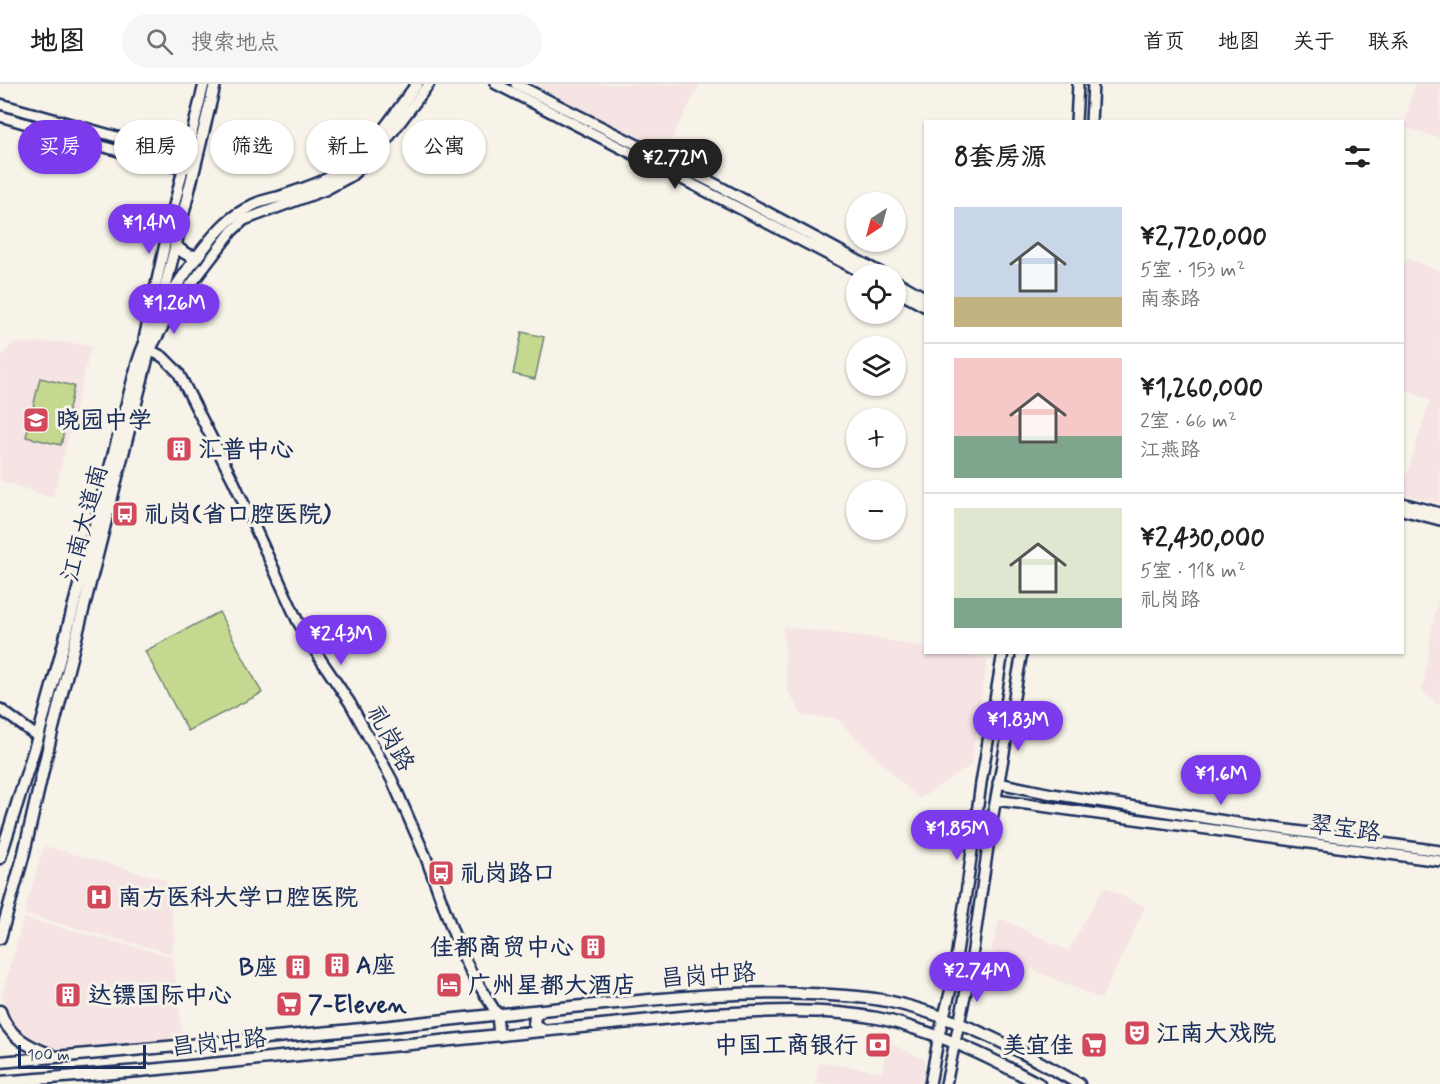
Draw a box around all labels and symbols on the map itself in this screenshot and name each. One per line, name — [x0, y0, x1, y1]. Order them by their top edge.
pin: ¥2.72M — [626, 139, 724, 190]
north arrow — [846, 192, 906, 252]
pin: ¥1.4M — [107, 204, 191, 255]
pin: ¥1.26M — [125, 284, 223, 335]
school or university icon: 晓园中学 — [21, 405, 51, 435]
place label: 晓园中学 — [56, 406, 152, 437]
building icon: 汇普中心 — [164, 434, 194, 464]
place label: 汇普中心 — [198, 435, 294, 466]
street label: 江南大道南 — [55, 461, 116, 585]
bus stop icon: 礼岗(省口腔医院) — [110, 499, 140, 529]
place label: 礼岗(省口腔医院) — [144, 500, 331, 531]
pin: ¥2.43M — [292, 615, 390, 666]
street label: 礼岗路 — [359, 700, 421, 778]
pin: ¥1.83M — [969, 701, 1067, 752]
pin: ¥1.6M — [1179, 755, 1263, 806]
street label: 翠宝路 — [1307, 809, 1383, 850]
pin: ¥1.85M — [908, 810, 1006, 861]
bus stop icon: 礼岗路口 — [426, 858, 456, 888]
place label: 礼岗路口 — [460, 859, 556, 890]
hospital icon: 南方医科大学口腔医院 — [84, 882, 114, 912]
place label: 南方医科大学口腔医院 — [118, 883, 358, 914]
building icon: 佳都商贸中心 — [578, 932, 608, 962]
place label: 佳都商贸中心 — [430, 933, 574, 964]
building icon: A座 — [322, 950, 352, 980]
place label: A座 — [356, 951, 396, 982]
building icon: B座 — [283, 952, 313, 982]
pin: ¥2.74M — [928, 952, 1026, 1003]
place label: B座 — [239, 953, 278, 984]
street label: 昌岗中路 — [659, 958, 757, 995]
hotel icon: 广州星都大酒店 — [434, 970, 464, 1000]
place label: 广州星都大酒店 — [468, 971, 636, 1002]
building icon: 达镖国际中心 — [53, 980, 83, 1010]
place label: 达镖国际中心 — [88, 981, 232, 1012]
supermarket icon: 7-Eleven — [274, 989, 304, 1019]
place label: 7-Eleven — [308, 990, 407, 1021]
theatre icon: 江南大戏院 — [1122, 1018, 1152, 1048]
place label: 江南大戏院 — [1156, 1019, 1276, 1050]
street label: 昌岗中路 — [170, 1023, 269, 1064]
bank icon: 中国工商银行 — [863, 1030, 893, 1060]
supermarket icon: 美宜佳 — [1079, 1030, 1109, 1060]
place label: 中国工商银行 — [714, 1031, 858, 1062]
place label: 美宜佳 — [1002, 1031, 1074, 1062]
scale bar — [18, 1042, 146, 1070]

